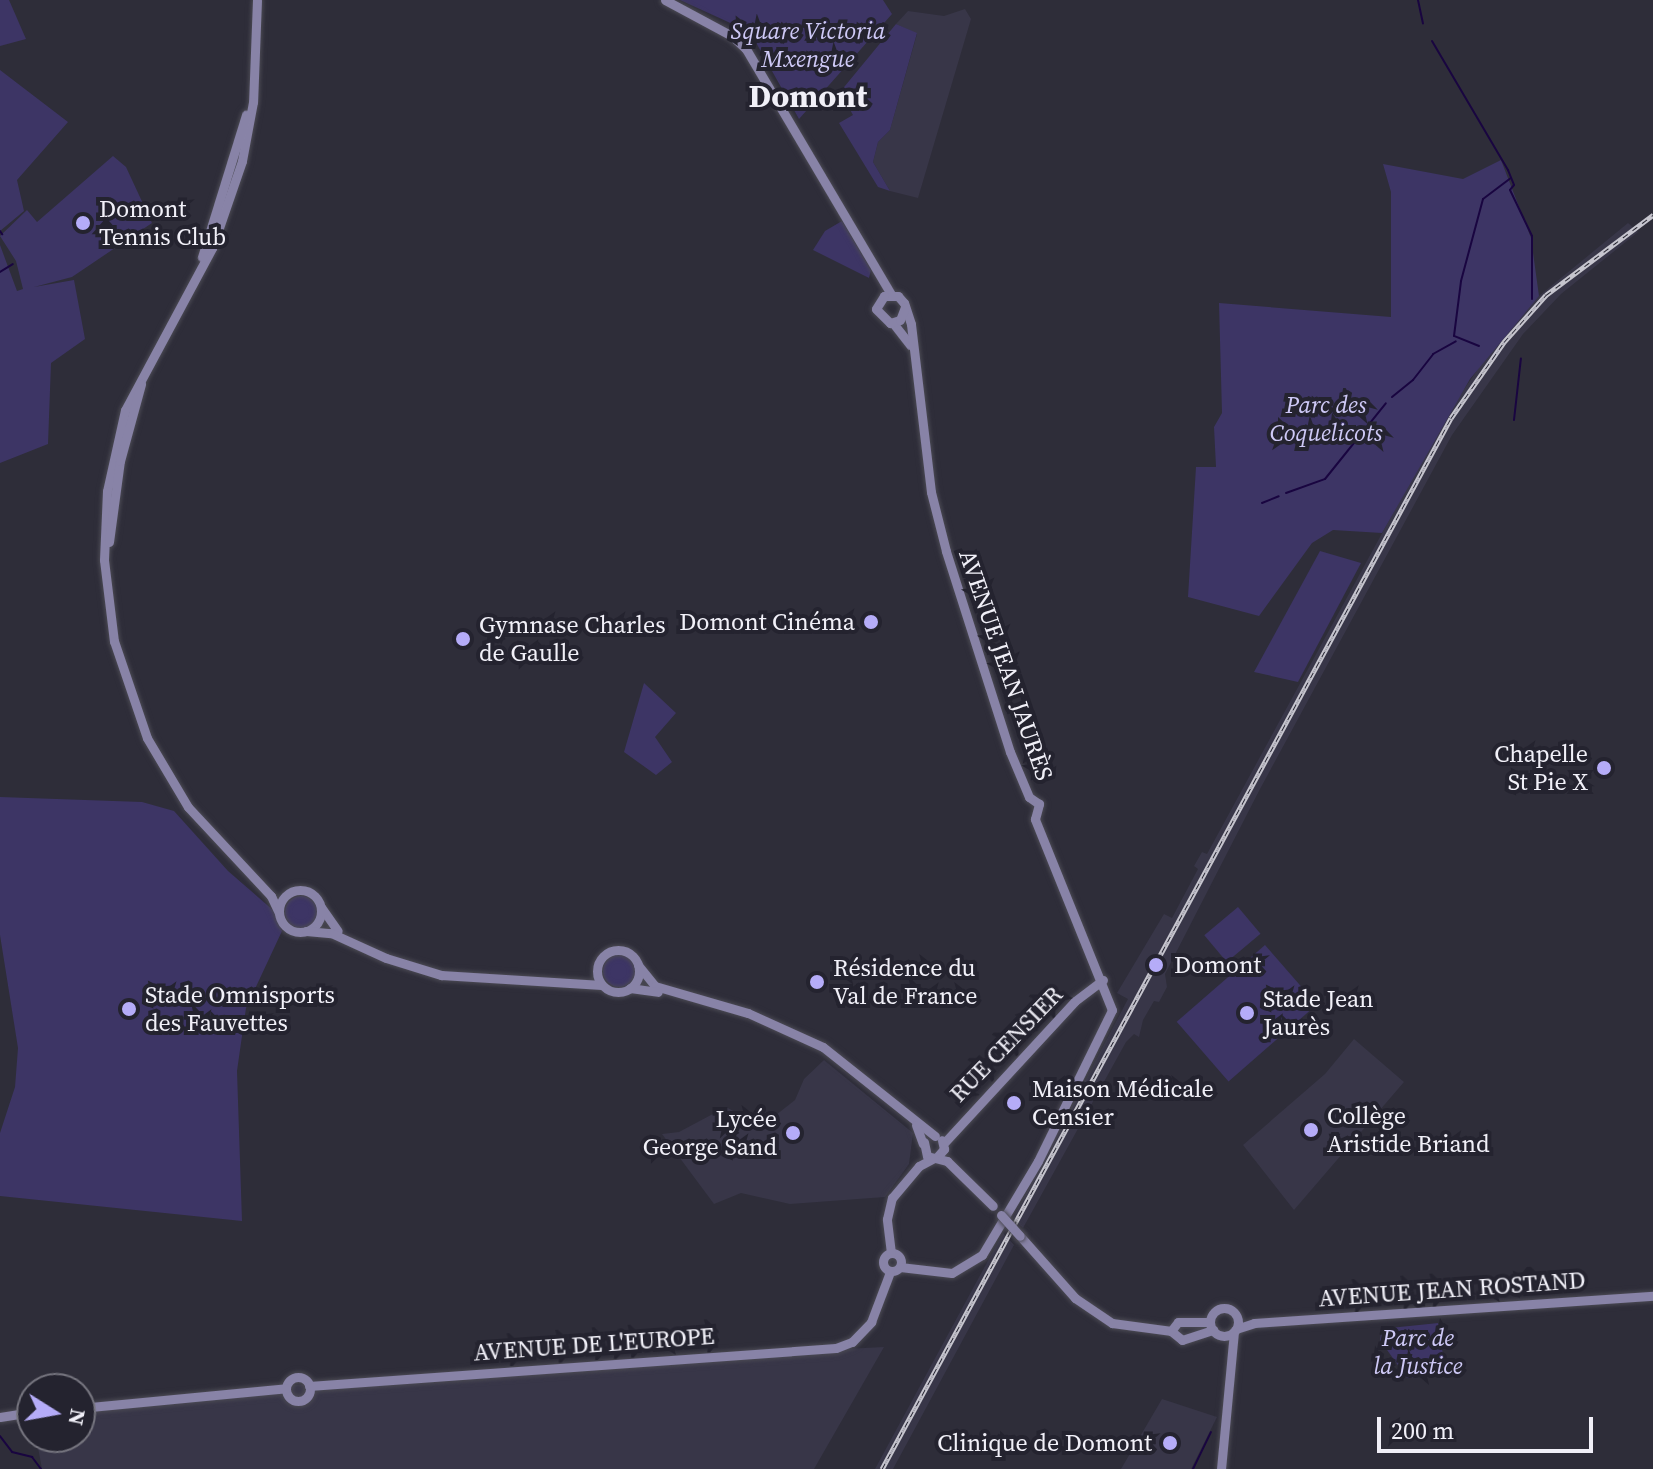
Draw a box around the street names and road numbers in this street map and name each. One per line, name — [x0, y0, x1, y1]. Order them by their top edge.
street label: AVENUE JEAN JAURÈS — [953, 546, 1059, 784]
street label: RUE CENSIER — [944, 980, 1068, 1108]
street label: AVENUE JEAN ROSTAND — [1317, 1265, 1587, 1313]
street label: AVENUE DE L'EUROPE — [472, 1321, 716, 1367]

